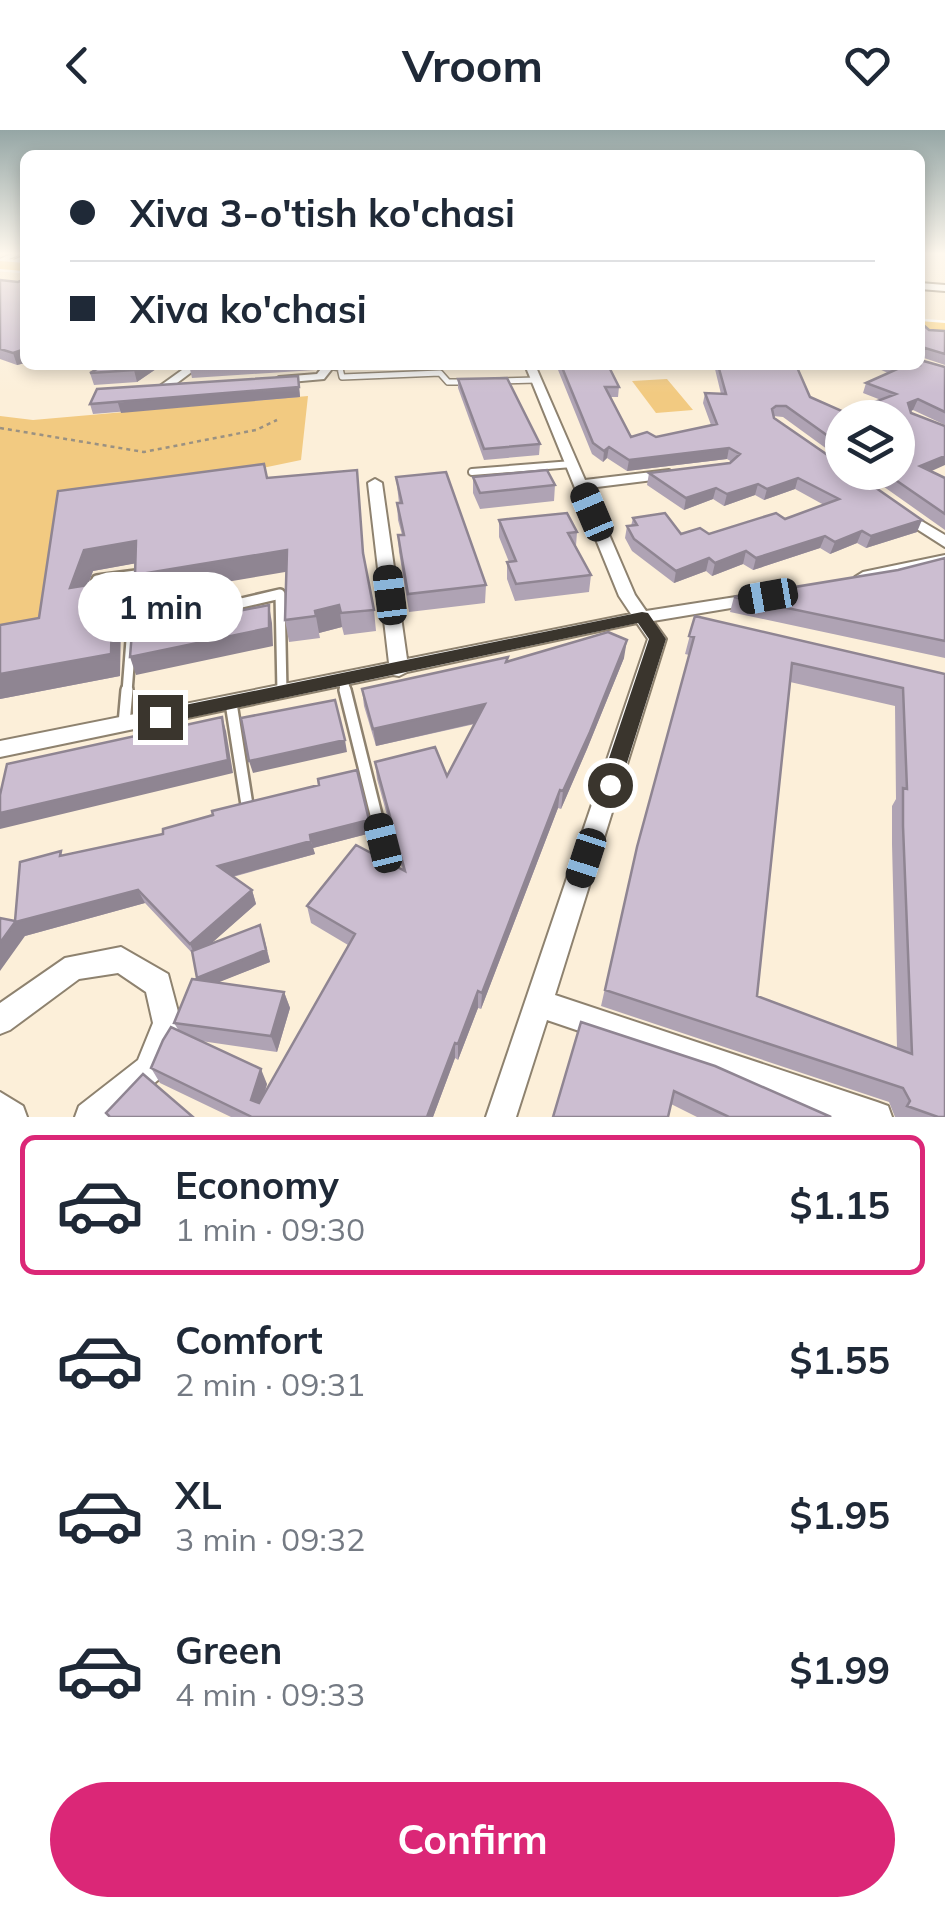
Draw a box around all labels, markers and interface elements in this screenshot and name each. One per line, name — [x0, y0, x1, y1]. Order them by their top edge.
text: Vroom — [402, 37, 543, 93]
icon: back — [50, 38, 105, 93]
icon: heart — [840, 38, 895, 93]
text: Xiva 3-o'tish ko'chasi — [130, 189, 515, 237]
text: Xiva ko'chasi — [130, 285, 367, 333]
map controls — [825, 400, 915, 490]
button: layers — [825, 400, 915, 490]
car — [566, 479, 618, 545]
car — [371, 563, 409, 627]
callout: 1 min — [78, 572, 242, 642]
car — [736, 576, 800, 616]
text: 1 min — [118, 587, 203, 627]
route end — [138, 695, 183, 740]
route start — [588, 763, 633, 808]
car — [361, 810, 405, 876]
car — [562, 825, 610, 891]
icon: car — [55, 1160, 145, 1250]
text: Economy — [175, 1161, 339, 1209]
text: $1.15 — [789, 1181, 890, 1229]
text: 1 min · 09:30 — [175, 1209, 365, 1249]
icon: car — [55, 1315, 145, 1405]
text: Comfort — [175, 1316, 323, 1364]
text: $1.55 — [789, 1336, 890, 1384]
text: 2 min · 09:31 — [175, 1364, 365, 1404]
icon: car — [55, 1470, 145, 1560]
text: XL — [175, 1471, 222, 1519]
text: $1.95 — [789, 1491, 890, 1539]
text: 3 min · 09:32 — [175, 1519, 365, 1559]
icon: car — [55, 1625, 145, 1715]
text: Green — [175, 1626, 282, 1674]
text: $1.99 — [789, 1646, 890, 1694]
text: 4 min · 09:33 — [175, 1674, 365, 1714]
button: Confirm — [50, 1782, 895, 1897]

